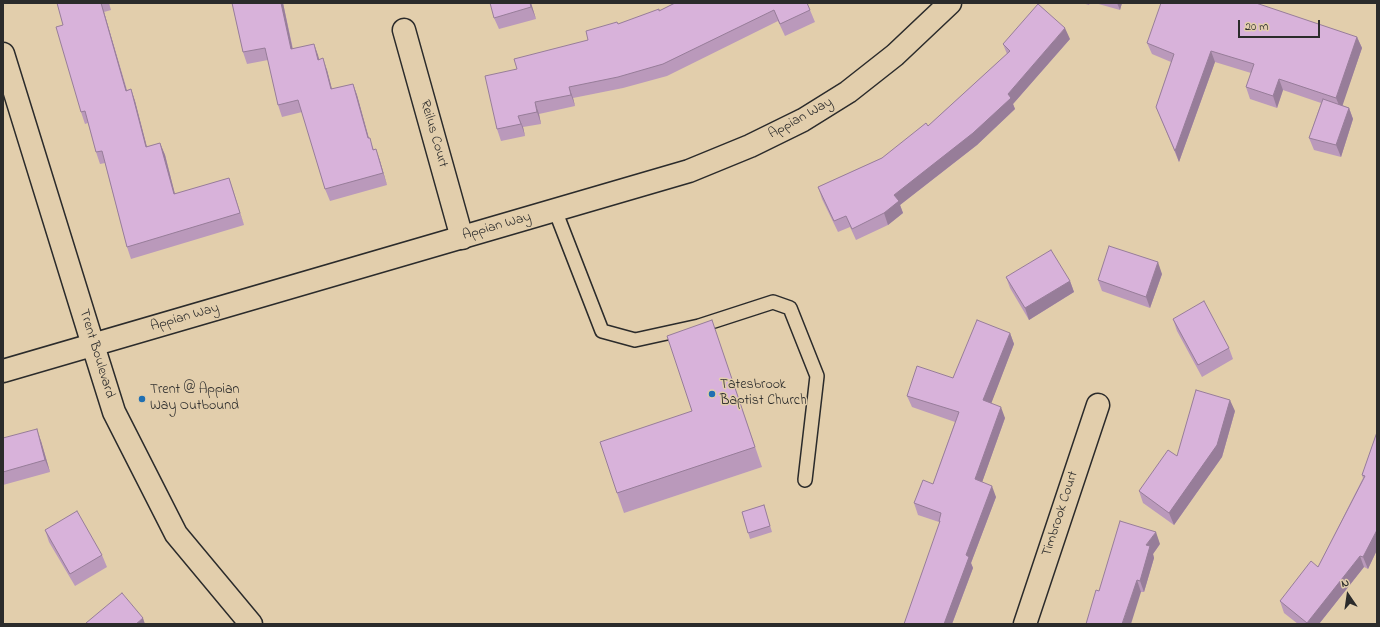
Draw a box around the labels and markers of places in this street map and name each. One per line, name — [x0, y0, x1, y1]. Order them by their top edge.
place label: Tatesbrook Baptist Church — [720, 378, 807, 410]
place label: Trent @ Appian Way Outbound — [150, 383, 239, 416]
marker: Tatesbrook Baptist Church — [707, 389, 717, 399]
marker: Trent @ Appian Way Outbound — [137, 394, 147, 404]

